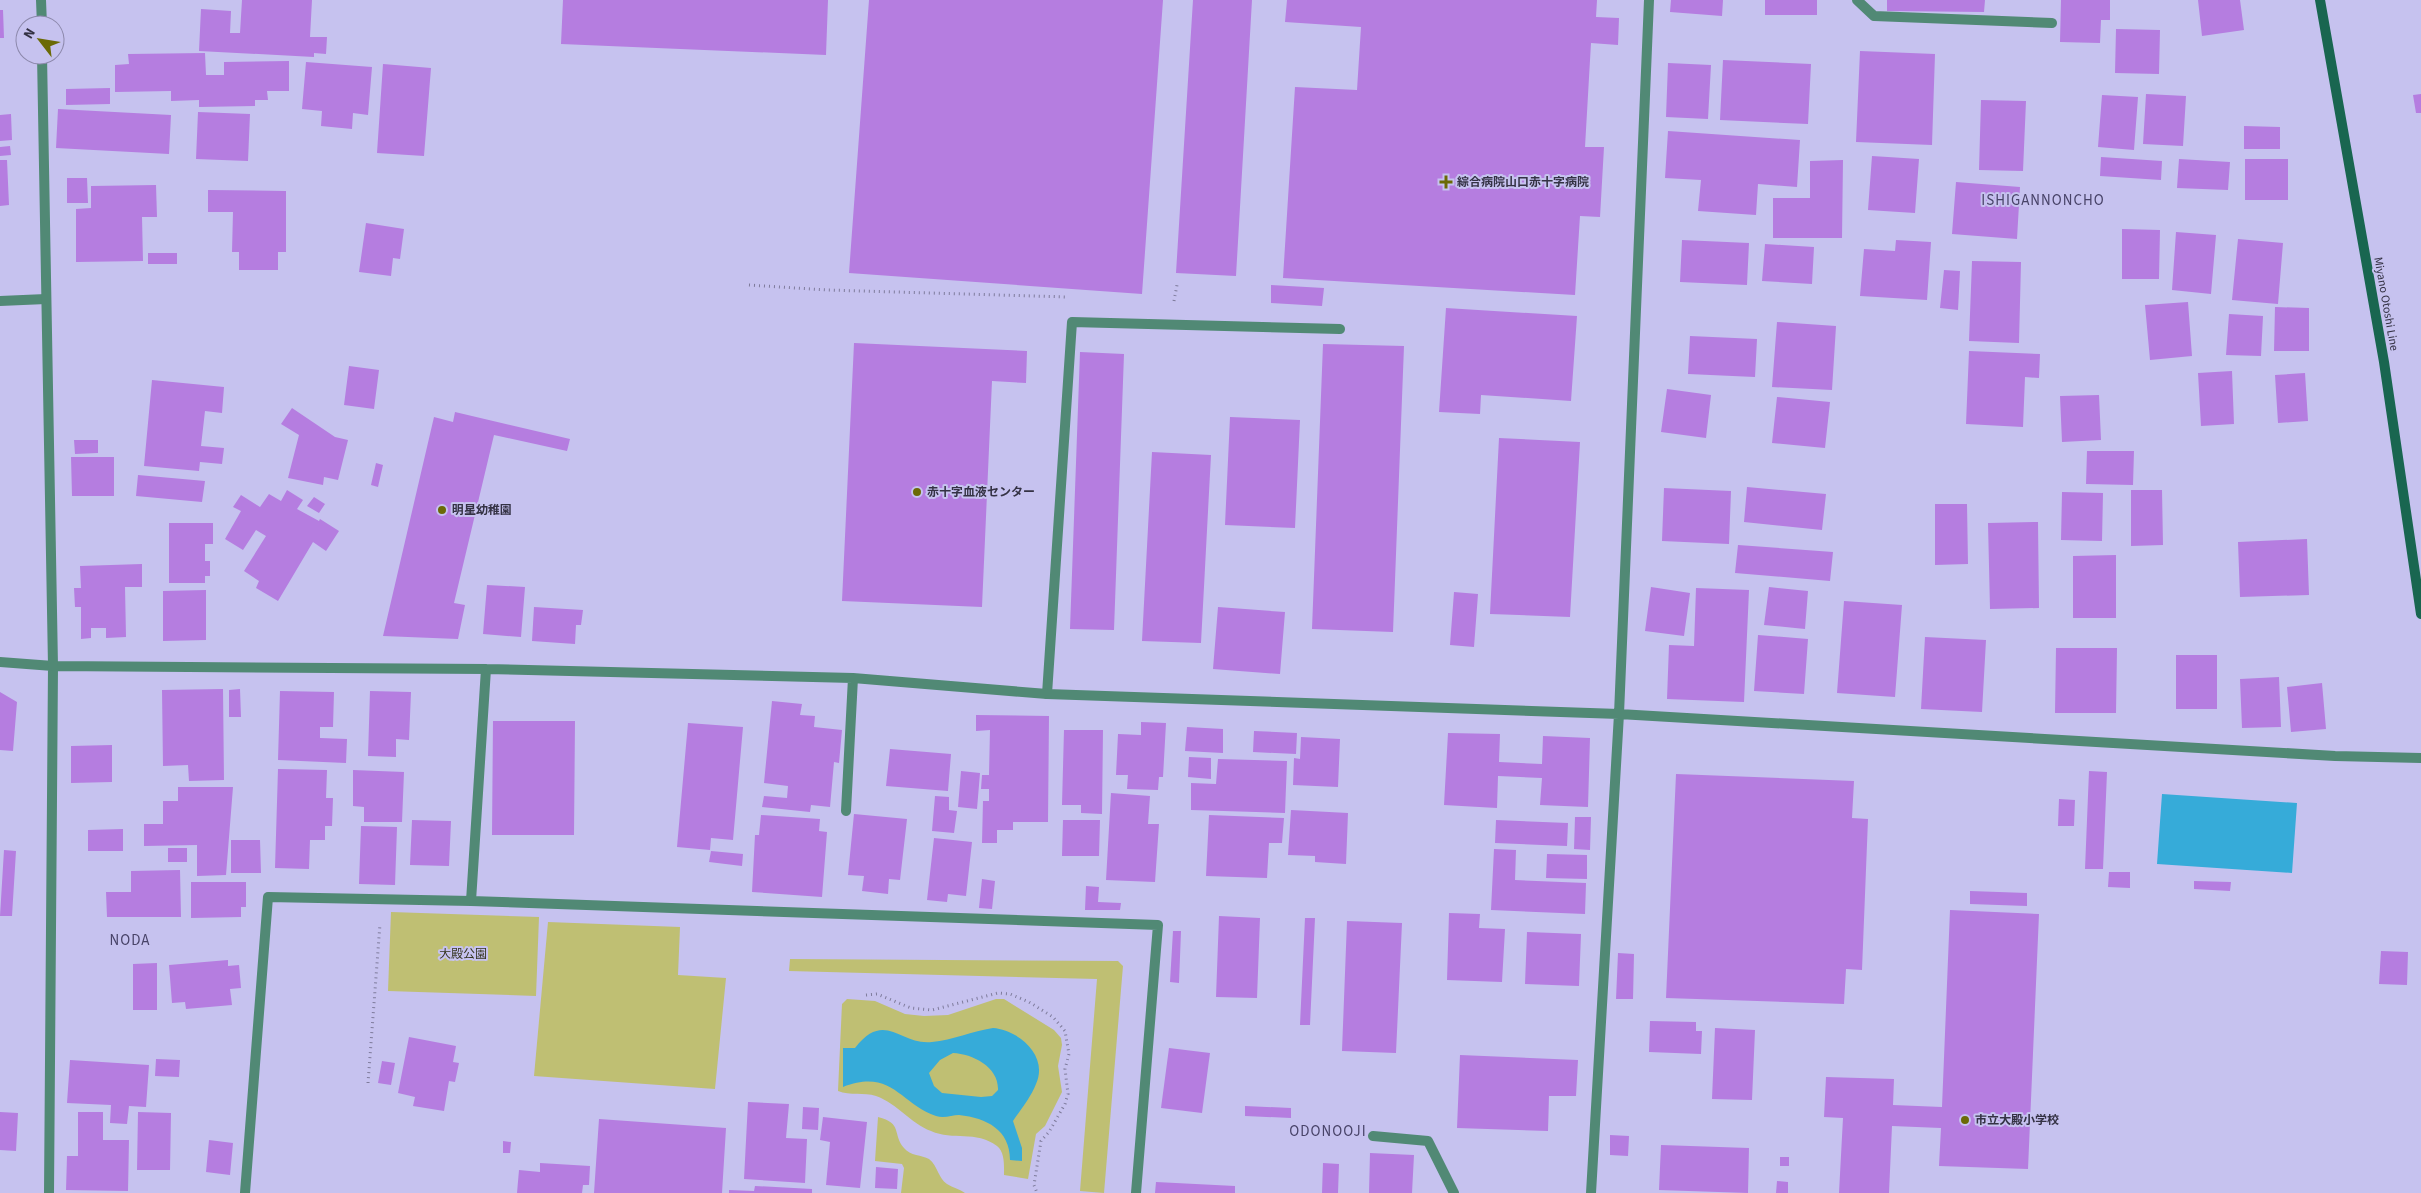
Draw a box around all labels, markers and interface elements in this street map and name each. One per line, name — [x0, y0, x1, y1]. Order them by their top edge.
north arrow — [15, 15, 65, 65]
text: N — [19, 25, 41, 43]
place label: 綜合病院山口赤十字病院 — [1457, 174, 1589, 191]
marker: 綜合病院山口赤十字病院 — [1439, 175, 1453, 189]
district label: ISHIGANNONCHO — [1981, 190, 2105, 211]
street label: Miyano Otoshi Line — [2369, 256, 2403, 352]
place label: 赤十字血液センター — [927, 484, 1035, 501]
marker: 赤十字血液センター — [911, 486, 923, 498]
place label: 明星幼稚園 — [452, 502, 512, 519]
marker: 明星幼稚園 — [436, 504, 448, 516]
district label: NODA — [110, 930, 150, 951]
park label: 大殿公園 — [439, 946, 487, 963]
place label: 市立大殿小学校 — [1975, 1112, 2059, 1129]
marker: 市立大殿小学校 — [1959, 1114, 1971, 1126]
district label: ODONOOJI — [1289, 1121, 1367, 1142]

